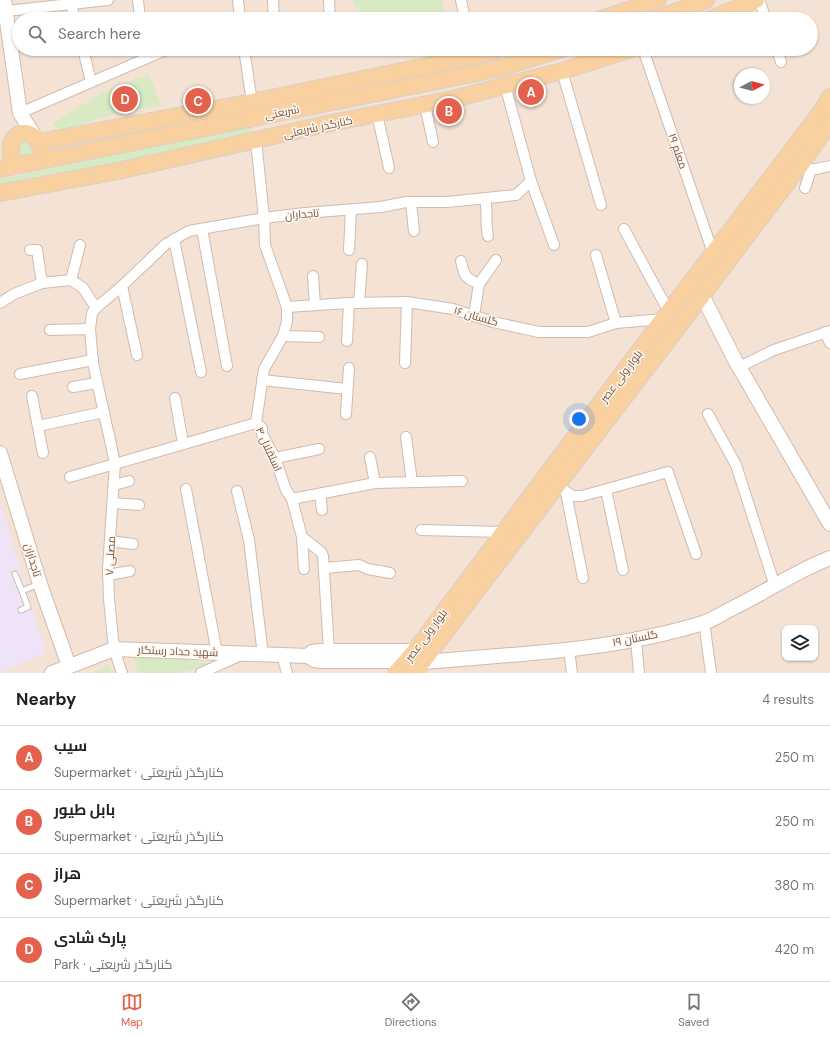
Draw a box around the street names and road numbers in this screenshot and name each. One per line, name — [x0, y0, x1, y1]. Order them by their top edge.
street label: شریعتی — [263, 102, 301, 122]
street label: کنارگذر شریعتی — [282, 113, 354, 141]
street label: معلم ۱۹ — [664, 131, 691, 171]
street label: تاجداران — [284, 206, 320, 222]
street label: گلستان ۱۶ — [452, 303, 500, 329]
street label: بلوار ولی عصر — [596, 347, 645, 406]
street label: استقلال ۴ — [253, 425, 285, 473]
street label: مصلی ۷ — [102, 536, 118, 576]
street label: تاجداران — [21, 542, 45, 579]
street label: بلوار ولی عصر — [401, 606, 450, 665]
street label: گلستان ۱۹ — [611, 627, 659, 649]
street label: شهید حداد رستگار — [136, 643, 219, 659]

